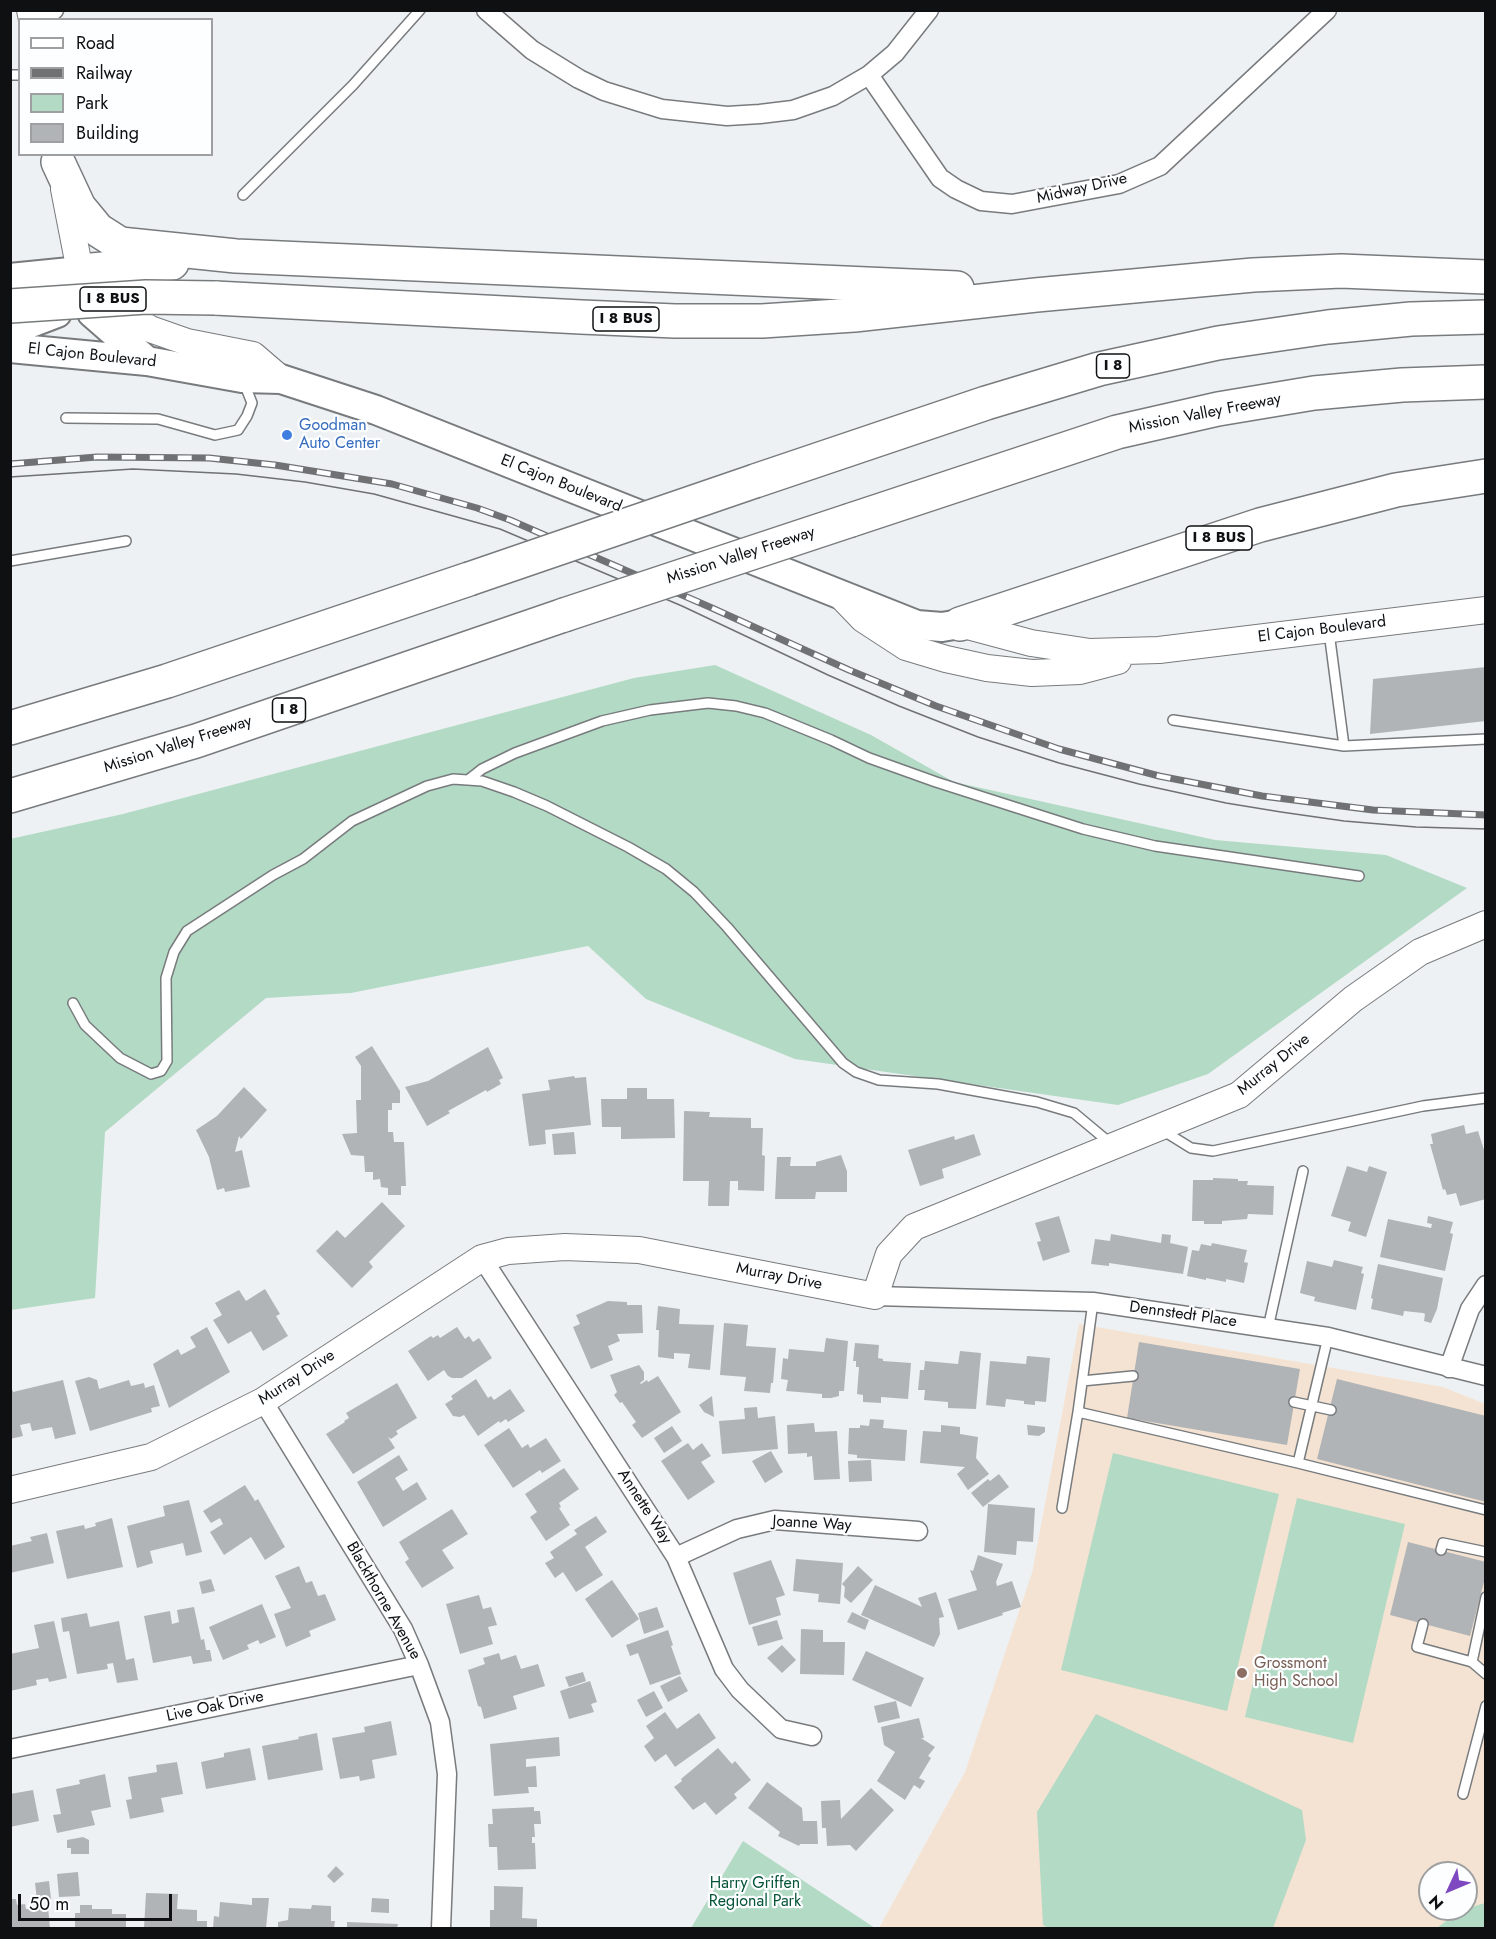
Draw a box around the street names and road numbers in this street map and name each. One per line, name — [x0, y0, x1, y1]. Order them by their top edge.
street label: Midway Drive — [1035, 169, 1129, 209]
road number: I 8 BUS — [80, 287, 146, 311]
road number: I 8 BUS — [593, 307, 659, 331]
street label: El Cajon Boulevard — [27, 340, 157, 372]
road number: I 8 — [1096, 354, 1130, 378]
street label: Mission Valley Freeway — [1127, 390, 1283, 438]
street label: El Cajon Boulevard — [498, 451, 624, 517]
street label: Mission Valley Freeway — [664, 523, 818, 589]
road number: I 8 BUS — [1186, 526, 1252, 550]
street label: El Cajon Boulevard — [1257, 613, 1387, 647]
road number: I 8 — [272, 698, 306, 722]
street label: Mission Valley Freeway — [101, 712, 255, 778]
street label: Murray Drive — [1234, 1030, 1314, 1100]
street label: Murray Drive — [734, 1259, 824, 1295]
street label: Dennstedt Place — [1128, 1298, 1238, 1332]
street label: Murray Drive — [255, 1346, 339, 1410]
street label: Annette Way — [613, 1466, 675, 1548]
street label: Joanne Way — [772, 1512, 852, 1536]
street label: Blackthorne Avenue — [342, 1539, 424, 1663]
street label: Live Oak Drive — [165, 1687, 265, 1727]

